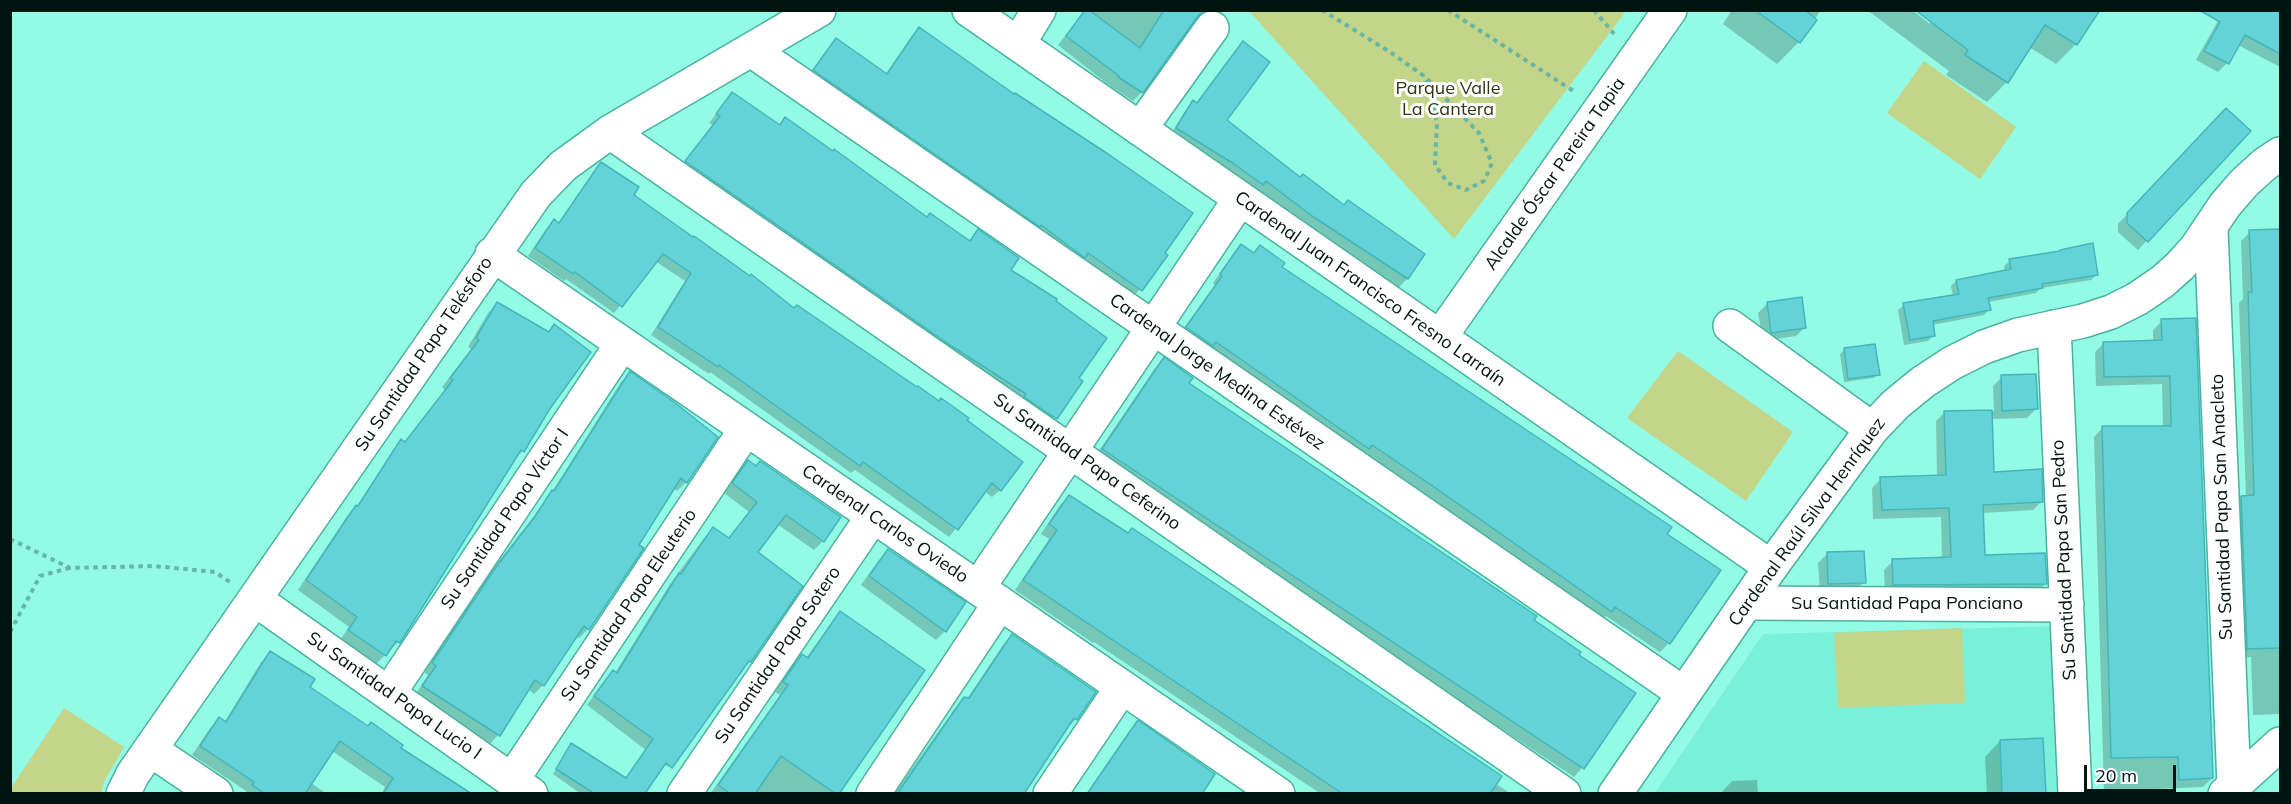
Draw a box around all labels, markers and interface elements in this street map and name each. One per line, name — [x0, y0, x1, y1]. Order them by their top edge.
street label: Alcalde Óscar Pereira Tapia — [1480, 74, 1630, 274]
park label: Parque Valle La Cantera — [1396, 78, 1500, 121]
street label: Cardenal Juan Francisco Fresno Larraín — [1230, 187, 1510, 391]
street label: Su Santidad Papa Telésforo — [351, 253, 497, 455]
street label: Cardenal Jorge Medina Estévez — [1105, 289, 1329, 455]
street label: Su Santidad Papa San Anacleto — [2207, 374, 2237, 640]
street label: Su Santidad Papa Ceferino — [989, 389, 1185, 535]
street label: Cardenal Raúl Silva Henríquez — [1724, 413, 1890, 631]
street label: Su Santidad Papa Víctor I — [436, 425, 574, 613]
street label: Su Santidad Papa San Pedro — [2047, 439, 2081, 681]
street label: Cardenal Carlos Oviedo — [798, 460, 972, 588]
street label: Su Santidad Papa Eleuterio — [557, 505, 701, 705]
street label: Su Santidad Papa Sotero — [711, 562, 845, 748]
street label: Su Santidad Papa Ponciano — [1791, 593, 2023, 615]
street label: Su Santidad Papa Lucio I — [303, 628, 485, 764]
scale bar — [2087, 753, 2178, 791]
text: 20 m — [2095, 764, 2137, 787]

